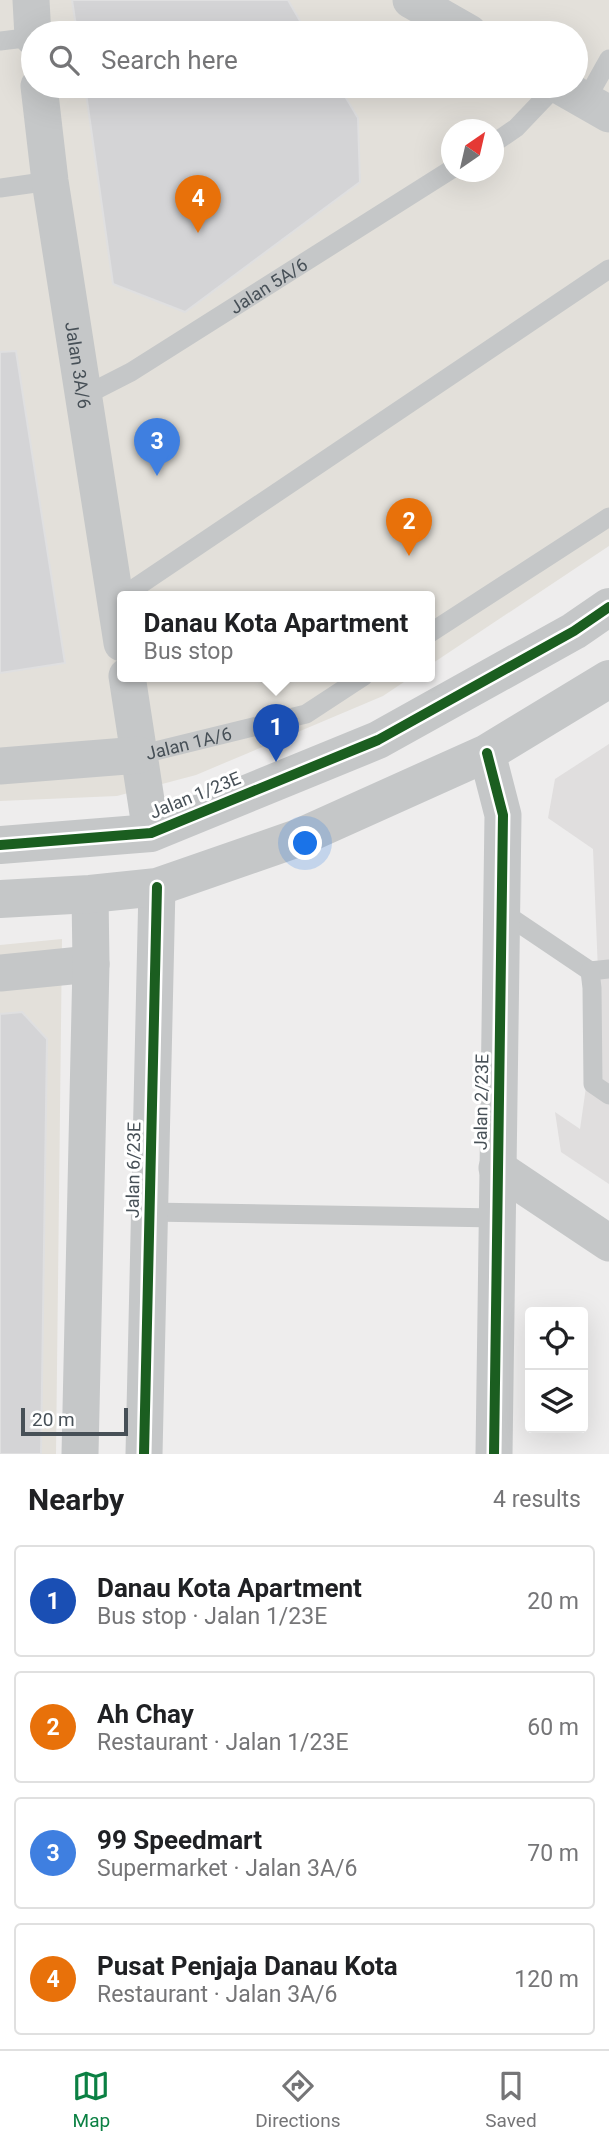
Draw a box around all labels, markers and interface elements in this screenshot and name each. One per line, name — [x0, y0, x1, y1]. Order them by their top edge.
search box — [21, 21, 588, 98]
icon: search — [45, 41, 83, 79]
text: Search here — [101, 45, 238, 75]
north arrow — [441, 119, 504, 182]
pin: 4 — [175, 175, 221, 233]
street label: Jalan 5A/6 — [225, 253, 311, 318]
street label: Jalan 3A/6 — [62, 320, 96, 410]
pin: 3 — [134, 418, 180, 476]
pin: 2 — [386, 498, 432, 556]
popup — [117, 591, 435, 682]
text: Danau Kota Apartment — [144, 608, 408, 638]
text: Bus stop — [144, 638, 233, 665]
pin: 1 — [253, 704, 299, 762]
street label: Jalan 1A/6 — [143, 722, 234, 764]
street label: Jalan 1/23E — [146, 767, 244, 823]
your location — [288, 826, 322, 860]
street label: Jalan 2/23E — [470, 1054, 492, 1150]
street label: Jalan 6/23E — [122, 1122, 144, 1218]
map controls — [525, 1307, 588, 1433]
button: locate — [525, 1307, 588, 1370]
button: layers — [525, 1370, 588, 1433]
scale bar — [21, 1405, 128, 1437]
text: 20 m — [32, 1408, 75, 1431]
text: Nearby — [28, 1482, 124, 1517]
text: 4 results — [493, 1486, 581, 1513]
text: Danau Kota Apartment — [97, 1573, 362, 1603]
text: 1 — [46, 1588, 60, 1615]
text: 20 m — [527, 1588, 579, 1615]
text: Bus stop · Jalan 1/23E — [97, 1603, 327, 1630]
text: Ah Chay — [97, 1699, 194, 1729]
text: 2 — [46, 1714, 60, 1741]
text: 60 m — [527, 1714, 579, 1741]
text: Restaurant · Jalan 1/23E — [97, 1729, 349, 1756]
text: 99 Speedmart — [97, 1825, 262, 1855]
text: 3 — [46, 1840, 60, 1867]
text: 70 m — [527, 1840, 579, 1867]
text: Supermarket · Jalan 3A/6 — [97, 1855, 357, 1882]
text: Pusat Penjaja Danau Kota — [97, 1951, 398, 1981]
text: 4 — [46, 1966, 60, 1993]
text: 120 m — [514, 1966, 579, 1993]
text: Restaurant · Jalan 3A/6 — [97, 1981, 338, 2008]
tab: Map — [72, 2067, 110, 2132]
tab: Directions — [255, 2067, 340, 2132]
tab: Saved — [485, 2067, 537, 2132]

